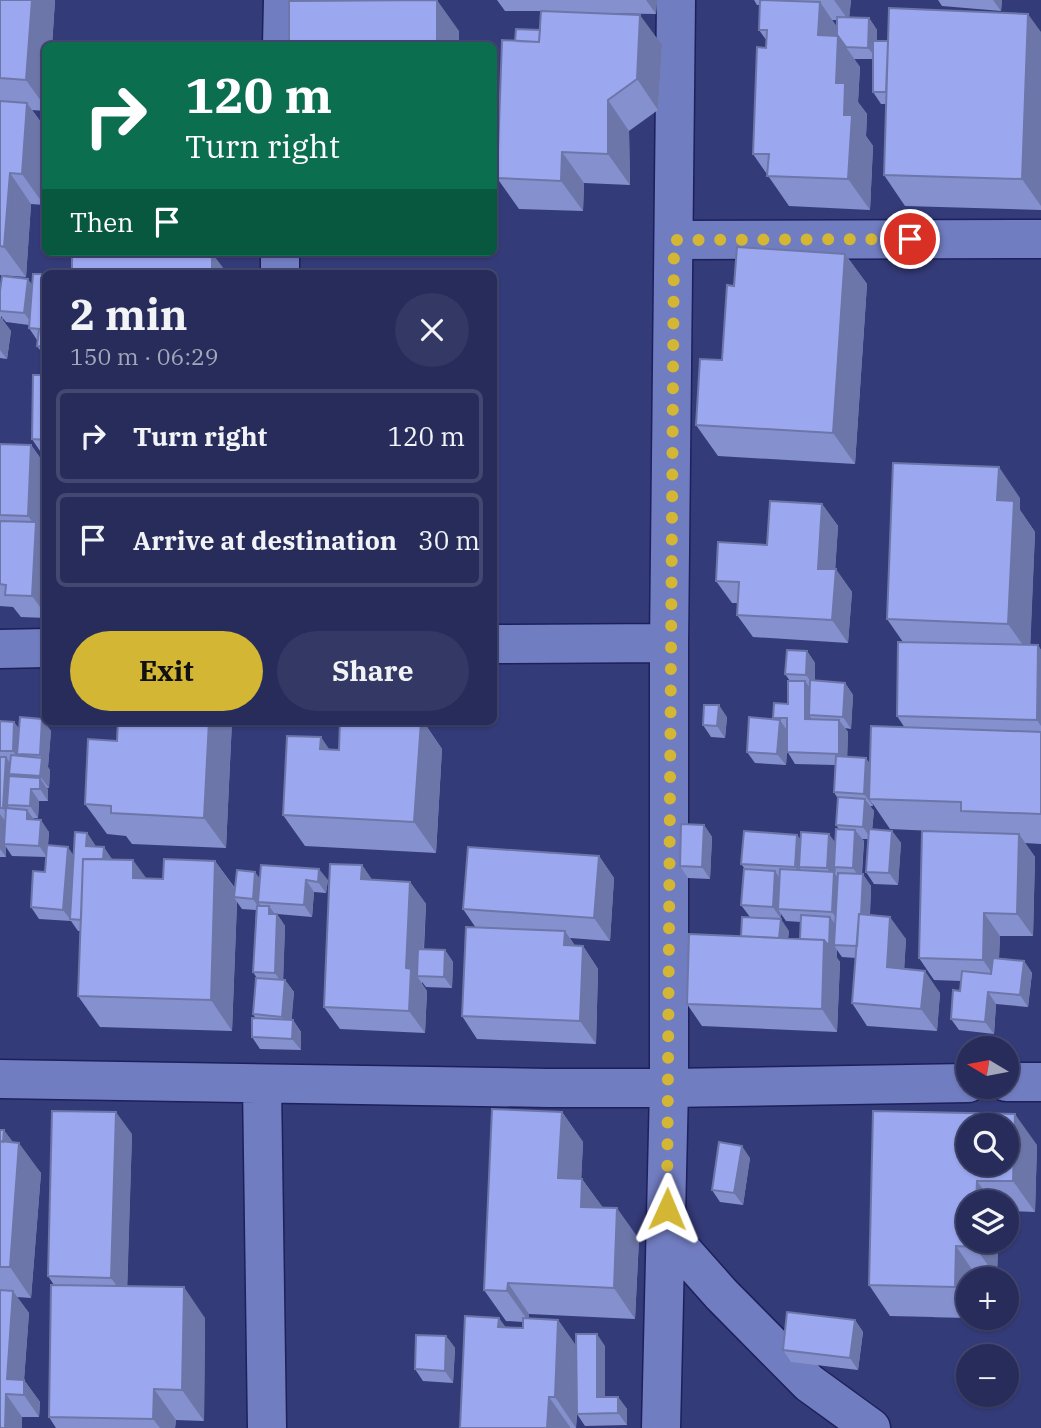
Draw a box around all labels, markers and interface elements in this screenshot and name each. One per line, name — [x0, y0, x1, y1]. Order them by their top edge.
text: 120 m — [185, 63, 332, 126]
icon: right — [70, 70, 161, 161]
text: Turn right — [185, 125, 340, 167]
icon: arrive — [148, 203, 186, 241]
text: Then — [70, 205, 134, 239]
pin — [880, 209, 940, 269]
icon: arrive — [891, 220, 929, 258]
text: 2 min — [70, 287, 188, 342]
button: close — [395, 293, 469, 367]
text: 150 m · 06:29 — [70, 341, 219, 371]
icon: right — [74, 417, 112, 455]
text: Turn right — [133, 419, 267, 453]
text: 120 m — [387, 419, 465, 453]
icon: arrive — [74, 521, 112, 559]
text: Arrive at destination — [133, 523, 397, 557]
text: 30 m — [418, 523, 480, 557]
button: Exit — [70, 631, 263, 711]
button: Share — [277, 631, 469, 711]
north arrow — [956, 1036, 1018, 1099]
map controls — [956, 1036, 1019, 1407]
button: search — [956, 1113, 1019, 1176]
position arrow — [630, 1172, 704, 1246]
button: layers — [956, 1190, 1019, 1253]
button: + — [956, 1267, 1019, 1330]
button: − — [956, 1344, 1019, 1407]

